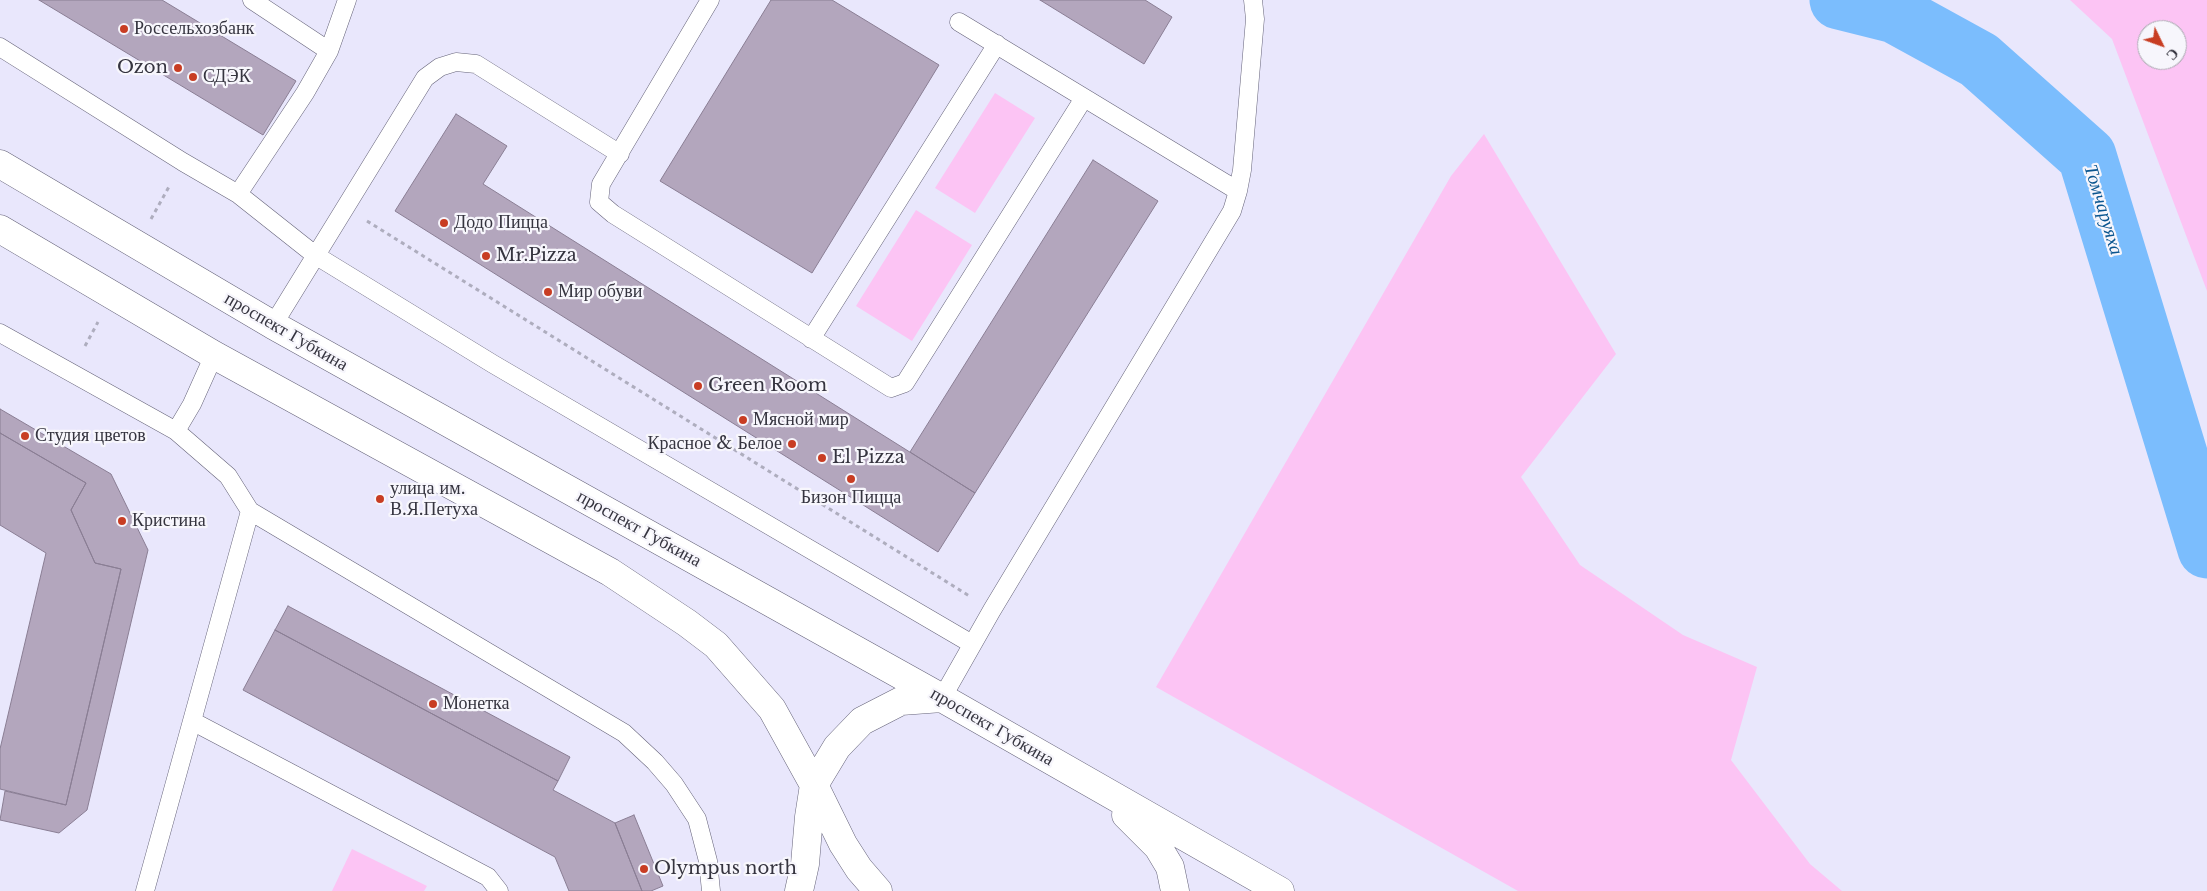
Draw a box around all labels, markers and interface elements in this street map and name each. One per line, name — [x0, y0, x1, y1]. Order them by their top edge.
place label: Россельхозбанк — [134, 18, 254, 40]
north arrow — [2137, 20, 2187, 70]
marker: Россельхозбанк — [118, 23, 130, 35]
text: С — [2162, 45, 2182, 64]
place label: Ozon — [117, 57, 168, 79]
marker: Ozon — [172, 62, 184, 74]
place label: СДЭК — [203, 66, 251, 88]
marker: СДЭК — [187, 71, 199, 83]
water label: Томчаруяха — [2078, 162, 2128, 258]
place label: Додо Пицца — [454, 212, 548, 234]
marker: Додо Пицца — [438, 217, 450, 229]
place label: Mr.Pizza — [496, 245, 577, 267]
marker: Mr.Pizza — [480, 250, 492, 262]
place label: Мир обуви — [558, 281, 642, 303]
marker: Мир обуви — [542, 286, 554, 298]
street label: проспект Губкина — [220, 288, 352, 376]
place label: Green Room — [708, 375, 827, 397]
marker: Green Room — [692, 380, 704, 392]
place label: Мясной мир — [753, 409, 849, 431]
marker: Мясной мир — [737, 414, 749, 426]
place label: Студия цветов — [35, 425, 146, 447]
marker: Студия цветов — [19, 430, 31, 442]
place label: Красное & Белое — [648, 433, 782, 455]
marker: Красное & Белое — [786, 438, 798, 450]
place label: El Pizza — [832, 447, 905, 469]
marker: El Pizza — [816, 452, 828, 464]
marker: Бизон Пицца — [845, 473, 857, 485]
place label: улица им. В.Я.Петуха — [390, 478, 478, 520]
street label: проспект Губкина — [573, 486, 705, 572]
place label: Бизон Пицца — [801, 487, 901, 509]
marker: улица им. В.Я.Петуха — [374, 493, 386, 505]
place label: Кристина — [132, 510, 206, 532]
marker: Кристина — [116, 515, 128, 527]
street label: проспект Губкина — [926, 683, 1058, 771]
place label: Монетка — [443, 693, 510, 715]
marker: Монетка — [427, 698, 439, 710]
place label: Olympus north — [654, 858, 797, 880]
marker: Olympus north — [638, 863, 650, 875]

